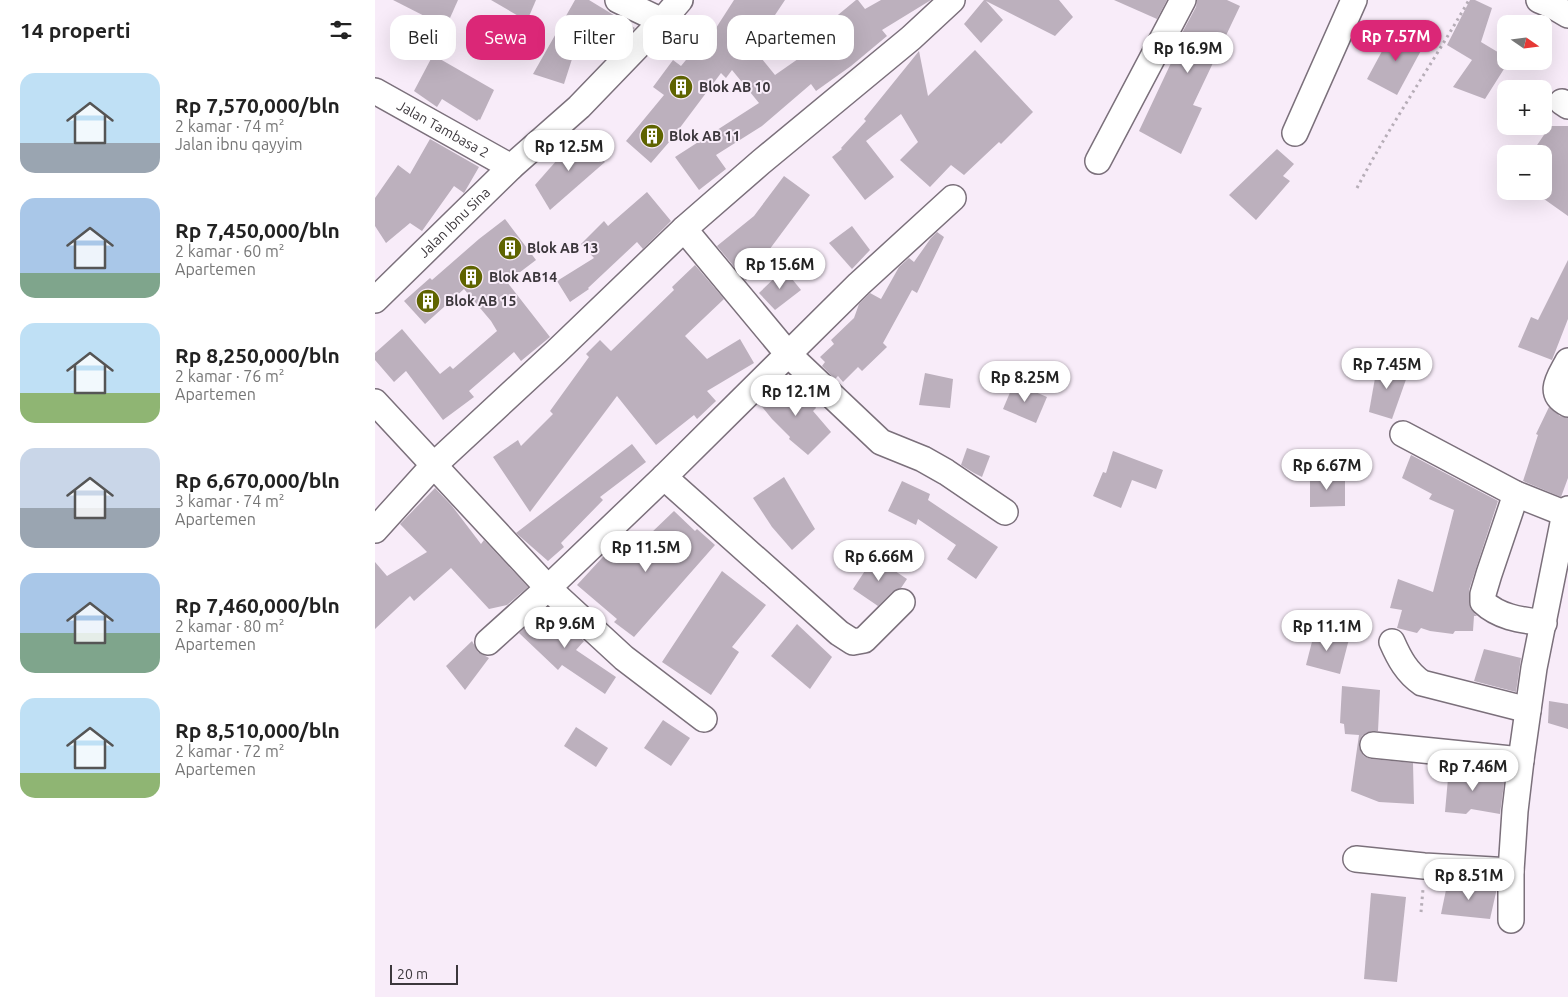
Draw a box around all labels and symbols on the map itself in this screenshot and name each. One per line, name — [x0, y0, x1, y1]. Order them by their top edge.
north arrow — [1497, 15, 1553, 70]
pin: Rp 7.57M — [1344, 20, 1448, 62]
pin: Rp 16.9M — [1136, 32, 1240, 74]
building icon: Blok AB 10 — [668, 74, 694, 100]
place label: Blok AB 10 — [699, 79, 770, 95]
street label: Jalan Tambasa 2 — [394, 97, 492, 161]
building icon: Blok AB 11 — [639, 123, 665, 149]
place label: Blok AB 11 — [669, 128, 740, 144]
pin: Rp 12.5M — [517, 130, 621, 172]
street label: Jalan Ibnu Sina — [415, 184, 493, 261]
building icon: Blok AB 13 — [497, 235, 523, 261]
place label: Blok AB 13 — [527, 240, 598, 256]
pin: Rp 15.6M — [728, 248, 832, 290]
building icon: Blok AB14 — [458, 264, 484, 290]
place label: Blok AB14 — [489, 269, 557, 285]
building icon: Blok AB 15 — [415, 288, 441, 314]
place label: Blok AB 15 — [445, 293, 516, 309]
pin: Rp 7.45M — [1335, 348, 1439, 390]
pin: Rp 8.25M — [973, 360, 1077, 403]
pin: Rp 12.1M — [744, 374, 848, 417]
pin: Rp 6.67M — [1275, 448, 1379, 491]
pin: Rp 11.5M — [594, 530, 698, 573]
pin: Rp 6.66M — [827, 540, 931, 582]
pin: Rp 9.6M — [519, 606, 611, 649]
pin: Rp 11.1M — [1275, 610, 1379, 652]
pin: Rp 7.46M — [1421, 750, 1525, 792]
pin: Rp 8.51M — [1417, 858, 1521, 901]
scale bar — [390, 962, 457, 985]

